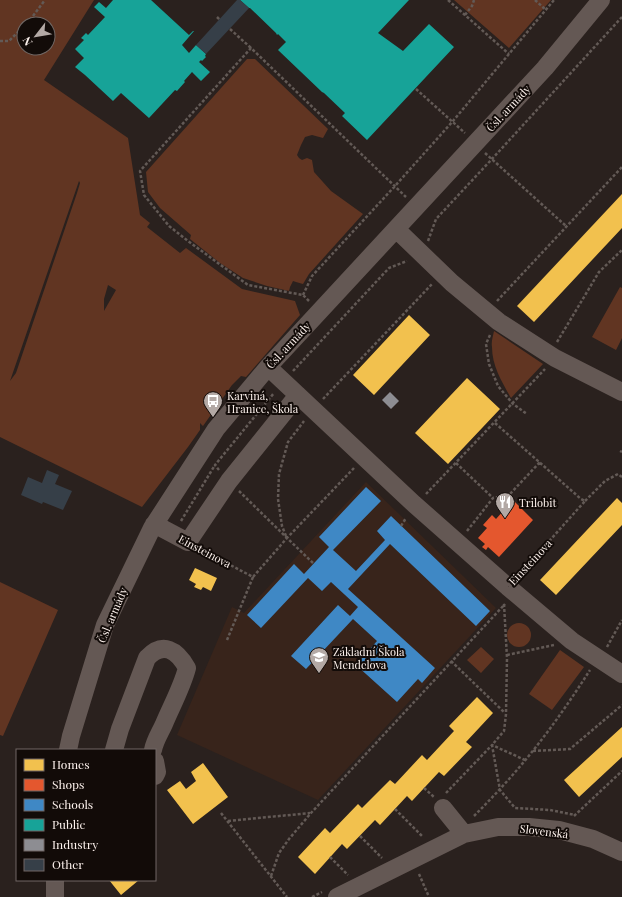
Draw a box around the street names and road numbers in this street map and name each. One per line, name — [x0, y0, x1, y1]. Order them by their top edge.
street label: Čsl. armády — [482, 81, 534, 135]
street label: Čsl. armády — [262, 318, 314, 372]
street label: Einsteinova — [176, 531, 234, 571]
street label: Einsteinova — [505, 536, 555, 588]
street label: Čsl. armády — [94, 585, 131, 645]
street label: Slovenská — [519, 821, 570, 841]

